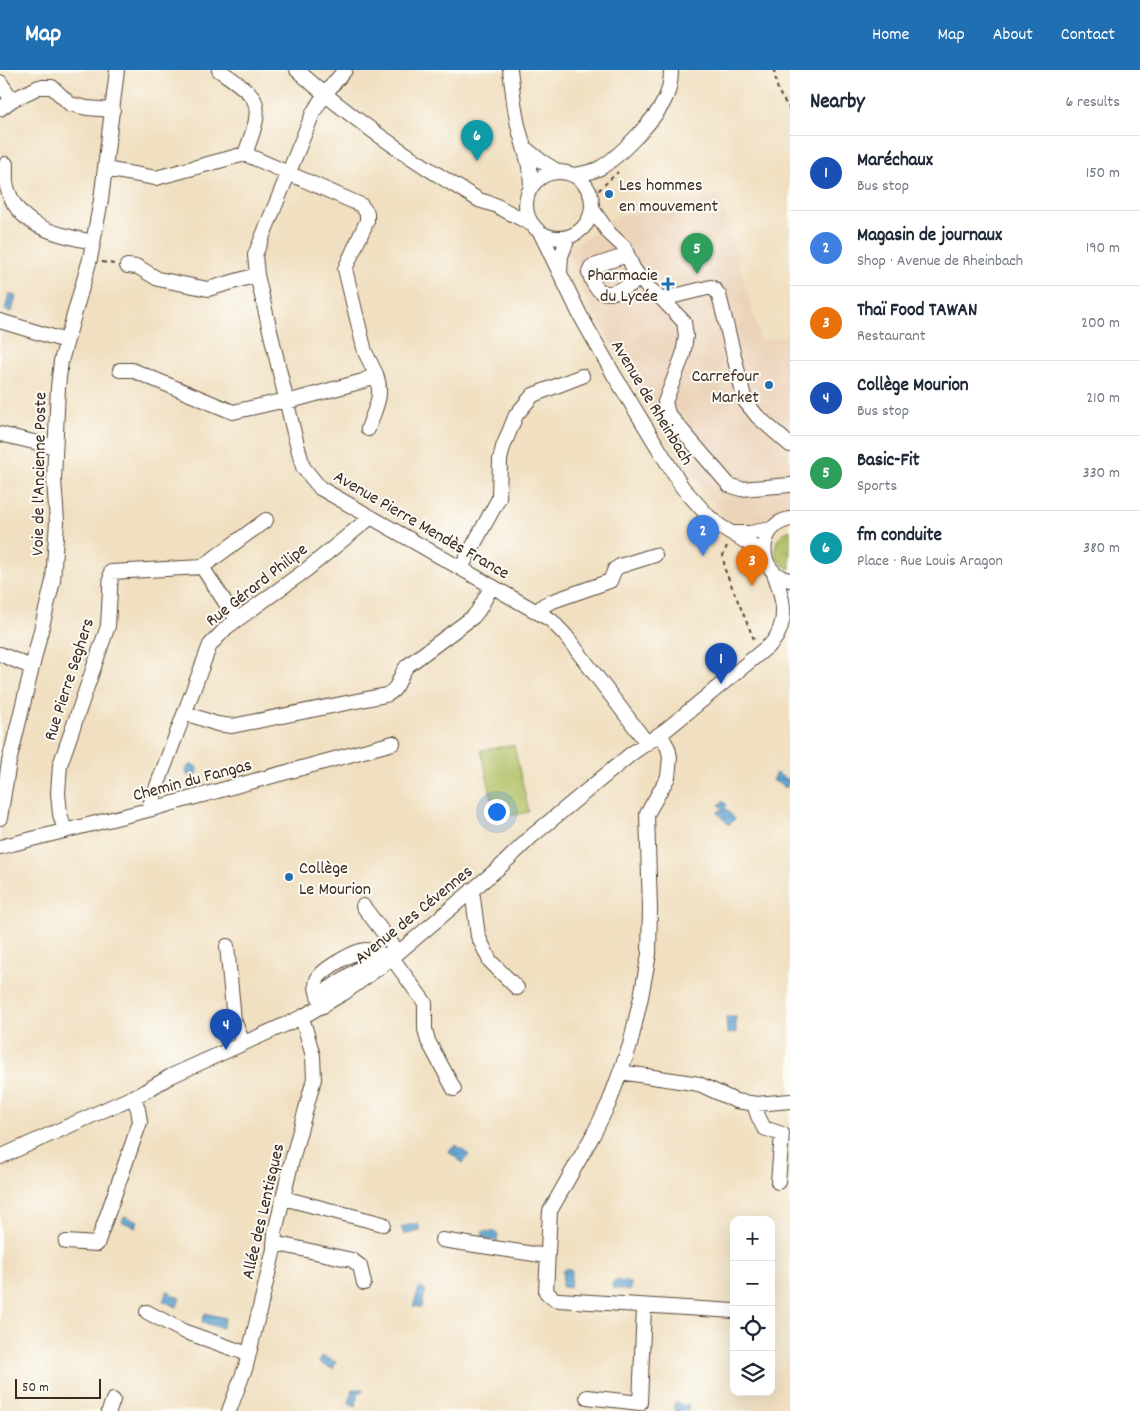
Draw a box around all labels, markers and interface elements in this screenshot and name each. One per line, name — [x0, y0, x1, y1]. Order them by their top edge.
text: Map — [25, 18, 61, 52]
text: Home — [872, 23, 909, 48]
text: Map — [937, 23, 965, 48]
text: About — [993, 23, 1033, 48]
text: Contact — [1061, 23, 1115, 48]
text: Nearby — [810, 88, 865, 118]
text: 6 results — [1065, 91, 1120, 114]
pin: 6 — [461, 120, 493, 161]
text: Maréchaux — [857, 148, 933, 175]
text: 1 — [824, 162, 828, 185]
text: 150 m — [1086, 162, 1120, 185]
place label: Les hommes en mouvement — [619, 174, 719, 220]
text: Bus stop — [857, 175, 909, 198]
marker: Les hommes en mouvement — [603, 188, 615, 200]
text: Magasin de journaux — [857, 223, 1002, 250]
pin: 5 — [681, 233, 713, 274]
text: 2 — [823, 237, 830, 260]
text: 190 m — [1086, 237, 1120, 260]
text: Shop · Avenue de Rheinbach — [857, 250, 1023, 273]
place label: Pharmacie du Lycée — [587, 264, 658, 310]
marker: Pharmacie du Lycée — [662, 278, 674, 290]
text: Thaï Food TAWAN — [857, 298, 977, 325]
text: 3 — [822, 312, 830, 335]
text: 200 m — [1081, 312, 1120, 335]
text: Restaurant — [857, 325, 926, 348]
street label: Avenue de Rheinbach — [604, 336, 698, 471]
place label: Carrefour Market — [692, 365, 759, 411]
text: Collège Mourion — [857, 373, 969, 400]
marker: Carrefour Market — [763, 379, 775, 391]
text: 4 — [823, 387, 829, 410]
text: 210 m — [1086, 387, 1120, 410]
street label: Voie de l'Ancienne Poste — [27, 392, 54, 556]
text: Bus stop — [857, 400, 909, 423]
text: Basic-Fit — [857, 448, 920, 475]
text: 5 — [822, 462, 830, 485]
text: 330 m — [1082, 462, 1120, 485]
street label: Avenue Pierre Mendès France — [328, 465, 513, 587]
text: Sports — [857, 475, 897, 498]
pin: 2 — [687, 515, 719, 556]
text: fm conduite — [857, 523, 942, 550]
text: 6 — [822, 537, 830, 560]
text: 380 m — [1083, 537, 1120, 560]
street label: Rue Gérard Philipe — [201, 538, 314, 634]
pin: 3 — [736, 545, 768, 586]
text: Place · Rue Louis Aragon — [857, 550, 1003, 573]
street label: Rue Pierre Seghers — [39, 615, 102, 744]
pin: 1 — [705, 643, 737, 684]
street label: Chemin du Fangas — [130, 754, 255, 809]
your location — [484, 799, 510, 825]
place label: Collège Le Mourion — [299, 857, 371, 903]
street label: Avenue des Cévennes — [350, 860, 479, 971]
marker: Collège Le Mourion — [283, 871, 295, 883]
pin: 4 — [210, 1009, 242, 1050]
street label: Allée des Lentisques — [237, 1141, 292, 1282]
map controls — [730, 1216, 775, 1396]
button: + — [730, 1216, 775, 1261]
button: − — [730, 1261, 775, 1306]
button: locate — [730, 1306, 775, 1351]
button: layers — [730, 1351, 775, 1396]
scale bar — [15, 1376, 101, 1399]
text: 50 m — [22, 1378, 49, 1398]

